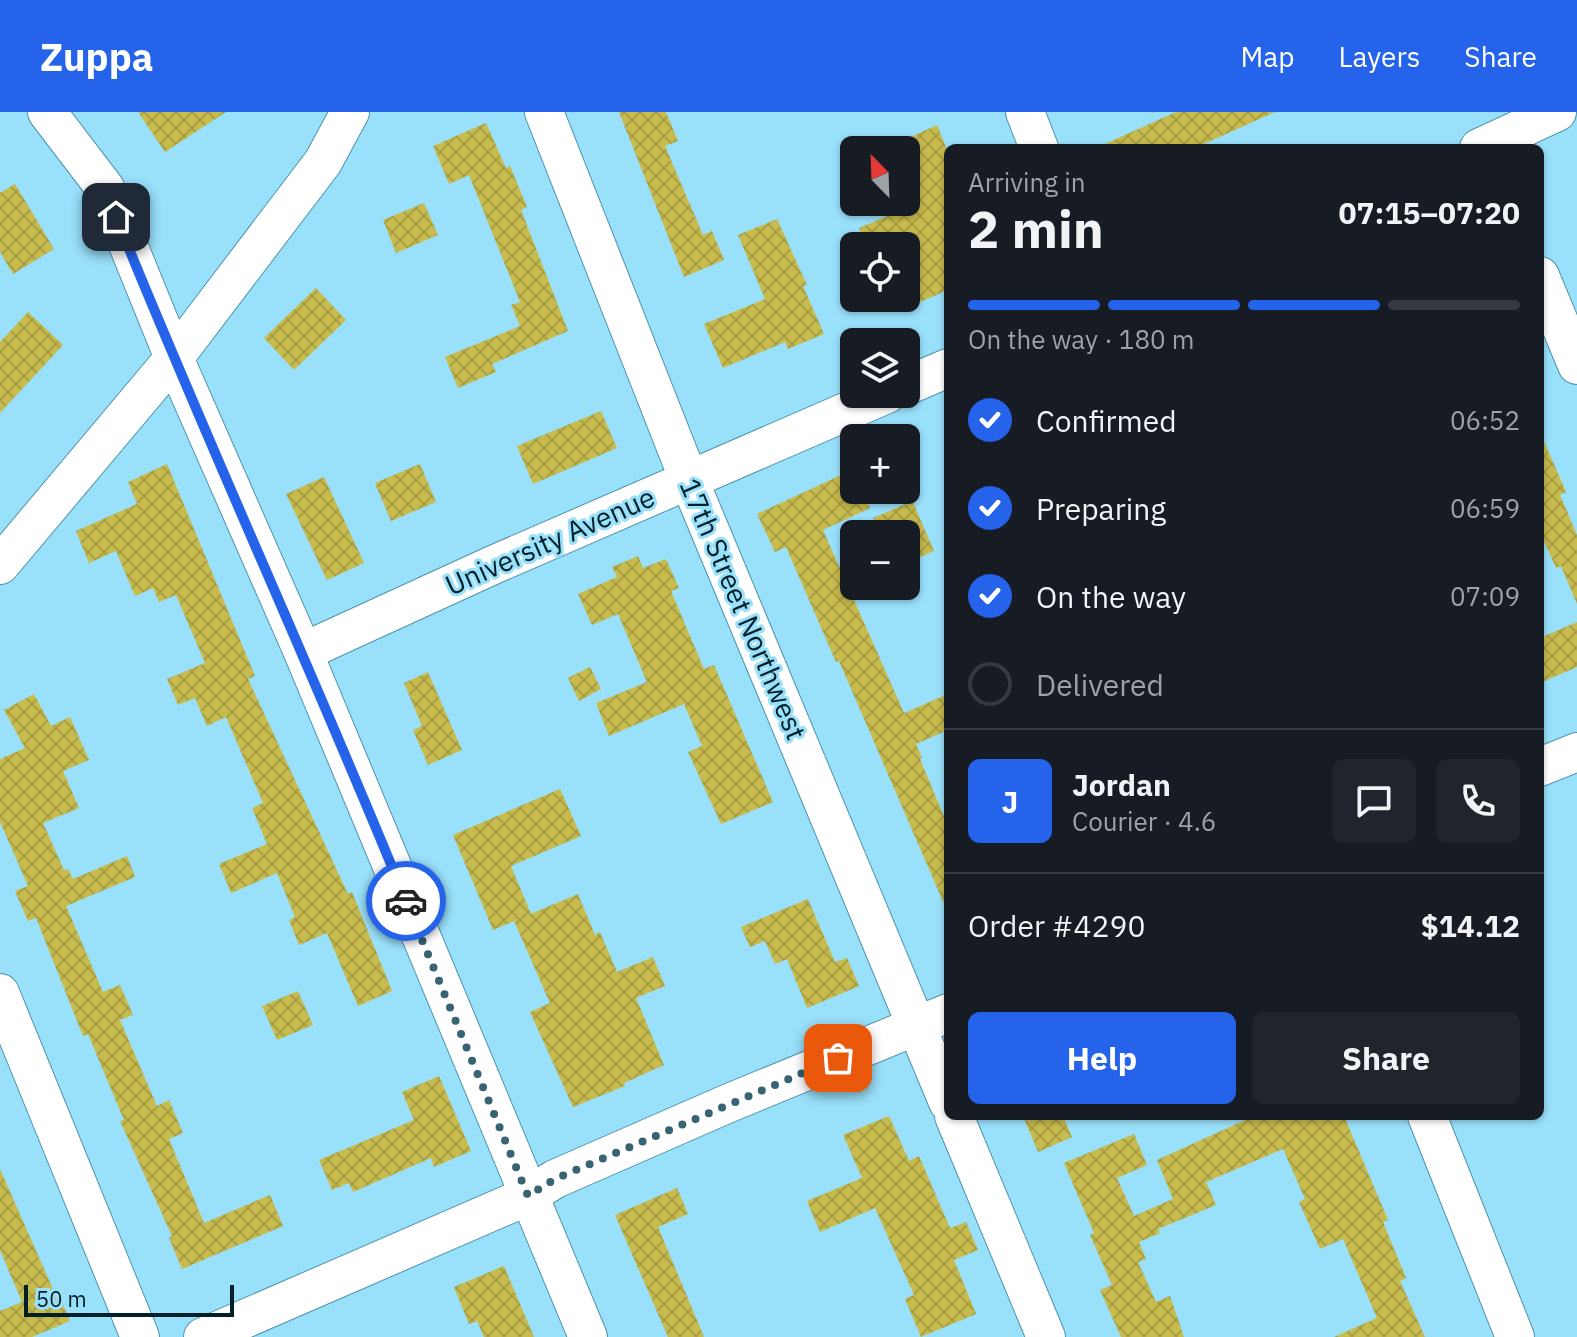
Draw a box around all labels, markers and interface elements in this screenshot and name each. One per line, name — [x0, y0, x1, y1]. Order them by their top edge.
text: Zuppa — [40, 32, 153, 81]
text: Map — [1240, 38, 1294, 75]
text: Layers — [1338, 38, 1420, 75]
text: Share — [1464, 38, 1537, 75]
north arrow — [840, 136, 920, 216]
map controls — [840, 136, 920, 600]
text: Arriving in — [968, 165, 1085, 199]
pin — [82, 183, 150, 251]
text: 07:15–07:20 — [1339, 193, 1520, 232]
icon: home — [94, 195, 138, 239]
text: 2 min — [968, 195, 1104, 262]
button: locate — [840, 232, 920, 312]
text: On the way · 180 m — [968, 322, 1194, 356]
button: layers — [840, 328, 920, 408]
icon: check — [968, 398, 1012, 442]
text: Confirmed — [1036, 401, 1177, 440]
text: 06:52 — [1450, 403, 1520, 437]
button: + — [840, 424, 920, 504]
street label: 17th Street Northwest — [672, 472, 815, 745]
street label: University Avenue — [439, 478, 660, 603]
icon: check — [968, 486, 1012, 530]
text: Preparing — [1036, 489, 1166, 528]
text: 06:59 — [1450, 491, 1520, 525]
button: − — [840, 520, 920, 600]
icon: check — [968, 574, 1012, 618]
text: On the way — [1036, 577, 1186, 616]
text: 07:09 — [1450, 579, 1520, 613]
text: Delivered — [1036, 665, 1164, 704]
button: chat — [1332, 759, 1416, 843]
button: phone — [1436, 759, 1520, 843]
text: Jordan — [1072, 765, 1171, 804]
text: J — [1002, 782, 1018, 821]
text: Courier · 4.6 — [1072, 804, 1216, 838]
courier — [366, 861, 446, 941]
icon: car — [384, 879, 428, 923]
text: Order #4290 — [968, 906, 1145, 945]
text: $14.12 — [1421, 906, 1520, 945]
button: Help — [968, 1012, 1236, 1104]
button: Share — [1252, 1012, 1520, 1104]
pin — [804, 1024, 872, 1092]
icon: bag — [816, 1036, 860, 1080]
scale bar — [24, 1281, 234, 1317]
text: 50 m — [36, 1284, 87, 1313]

